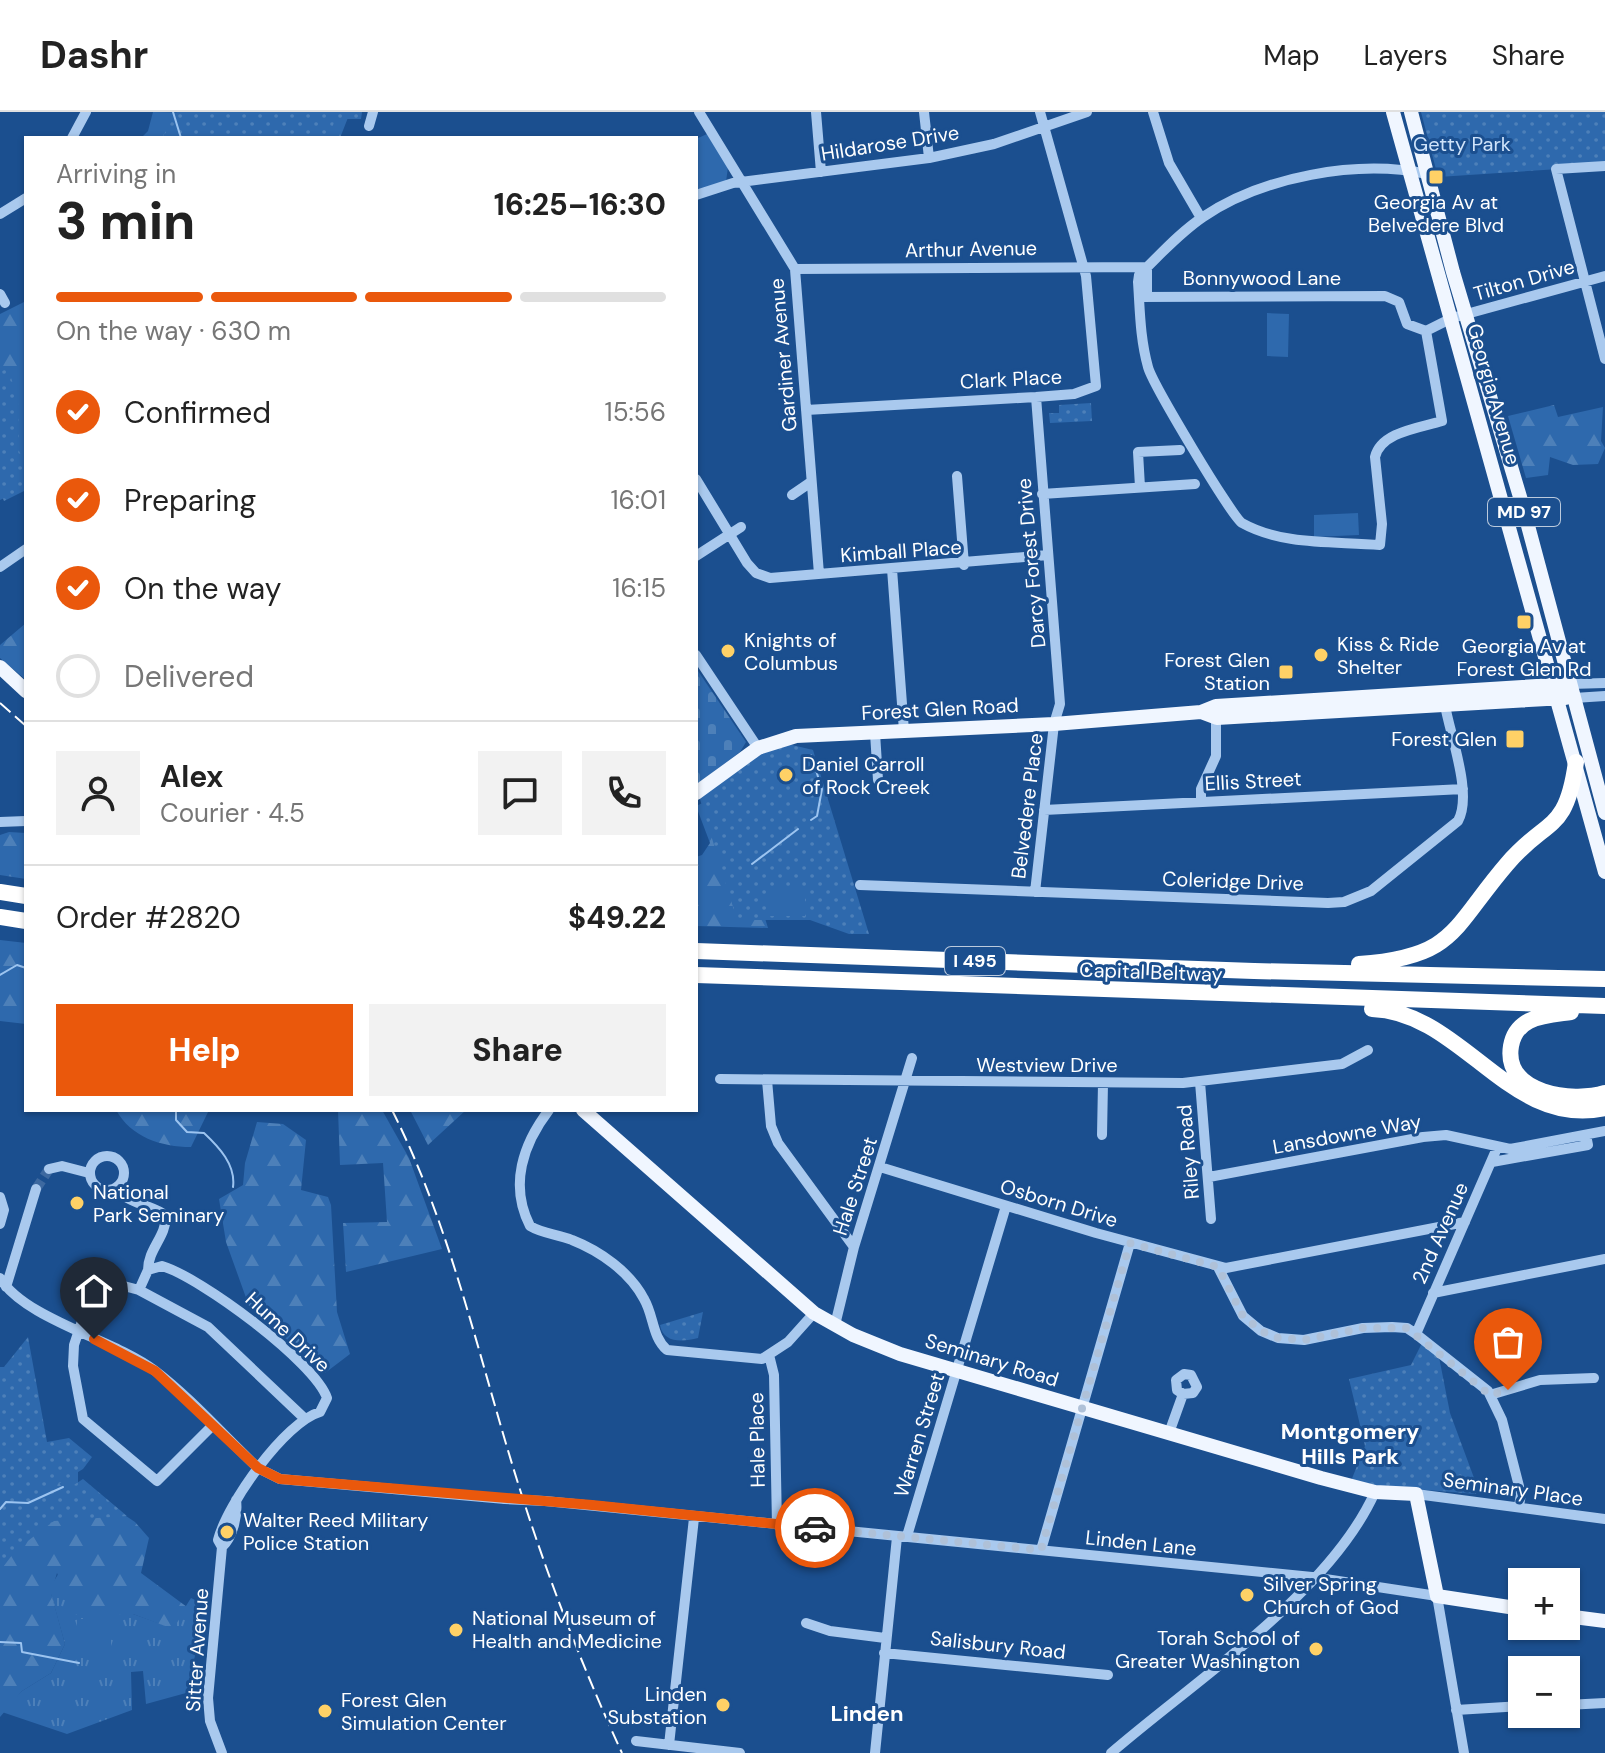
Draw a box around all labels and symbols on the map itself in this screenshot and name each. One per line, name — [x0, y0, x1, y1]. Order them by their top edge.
street label: Hildarose Drive — [819, 119, 961, 167]
park label: Getty Park — [1413, 131, 1511, 157]
marker: Georgia Av at Belvedere Blvd — [1427, 168, 1445, 186]
place label: Georgia Av at Belvedere Blvd — [1368, 189, 1504, 238]
street label: Arthur Avenue — [905, 235, 1037, 263]
street label: Tilton Drive — [1470, 253, 1578, 307]
street label: Bonnywood Lane — [1183, 265, 1341, 291]
street label: Gardiner Avenue — [763, 277, 803, 433]
street label: Georgia Avenue — [1461, 320, 1527, 468]
street label: Clark Place — [959, 363, 1063, 395]
street label: Darcy Forest Drive — [1011, 477, 1051, 649]
road number: MD 97 — [1488, 498, 1560, 526]
street label: Kimball Place — [839, 534, 963, 568]
marker: Georgia Av at Forest Glen Rd — [1515, 613, 1533, 631]
place label: Knights of Columbus — [744, 627, 838, 676]
place label: Kiss & Ride Shelter — [1337, 631, 1439, 680]
place label: Georgia Av at Forest Glen Rd — [1457, 633, 1591, 682]
marker: Knights of Columbus — [719, 642, 737, 660]
marker: Kiss & Ride Shelter — [1312, 646, 1330, 664]
place label: Forest Glen Station — [1164, 647, 1270, 696]
marker: Forest Glen Station — [1277, 663, 1295, 681]
street label: Forest Glen Road — [861, 692, 1019, 726]
place label: Forest Glen — [1391, 726, 1497, 752]
marker: Forest Glen — [1504, 728, 1526, 750]
street label: Belvedere Place — [1005, 732, 1049, 880]
place label: Daniel Carroll of Rock Creek — [802, 751, 930, 800]
street label: Ellis Street — [1204, 765, 1302, 797]
marker: Daniel Carroll of Rock Creek — [777, 766, 795, 784]
street label: Coleridge Drive — [1162, 866, 1304, 896]
road number: I 495 — [945, 947, 1005, 975]
street label: Capital Beltway — [1079, 957, 1223, 987]
street label: Westview Drive — [976, 1052, 1118, 1078]
street label: Riley Road — [1171, 1103, 1205, 1201]
street label: Lansdowne Way — [1271, 1108, 1423, 1160]
street label: Hale Street — [827, 1133, 883, 1239]
street label: Osborn Drive — [997, 1173, 1121, 1233]
street label: 2nd Avenue — [1406, 1178, 1474, 1288]
place label: National Park Seminary — [93, 1179, 224, 1228]
marker: National Park Seminary — [68, 1194, 86, 1212]
pin — [60, 1257, 128, 1339]
street label: Hume Drive — [240, 1286, 336, 1378]
pin — [1474, 1308, 1542, 1390]
street label: Seminary Road — [922, 1327, 1062, 1393]
street label: Warren Street — [888, 1370, 950, 1500]
street label: Hale Place — [743, 1392, 771, 1488]
district label: Montgomery Hills Park — [1281, 1417, 1419, 1471]
street label: Seminary Place — [1441, 1466, 1585, 1512]
courier — [775, 1488, 855, 1568]
place label: Walter Reed Military Police Station — [243, 1507, 428, 1556]
marker: Walter Reed Military Police Station — [218, 1523, 236, 1541]
street label: Linden Lane — [1084, 1524, 1198, 1562]
place label: Silver Spring Church of God — [1263, 1571, 1399, 1620]
marker: Silver Spring Church of God — [1238, 1586, 1256, 1604]
street label: Sitter Avenue — [180, 1587, 214, 1713]
place label: National Museum of Health and Medicine — [472, 1605, 662, 1654]
marker: National Museum of Health and Medicine — [447, 1621, 465, 1639]
street label: Salisbury Road — [929, 1625, 1067, 1665]
place label: Torah School of Greater Washington — [1115, 1625, 1300, 1674]
marker: Torah School of Greater Washington — [1307, 1640, 1325, 1658]
place label: Linden Substation — [607, 1681, 707, 1730]
place label: Forest Glen Simulation Center — [341, 1687, 507, 1736]
marker: Linden Substation — [714, 1696, 732, 1714]
district label: Linden — [830, 1699, 904, 1728]
marker: Forest Glen Simulation Center — [316, 1702, 334, 1720]

